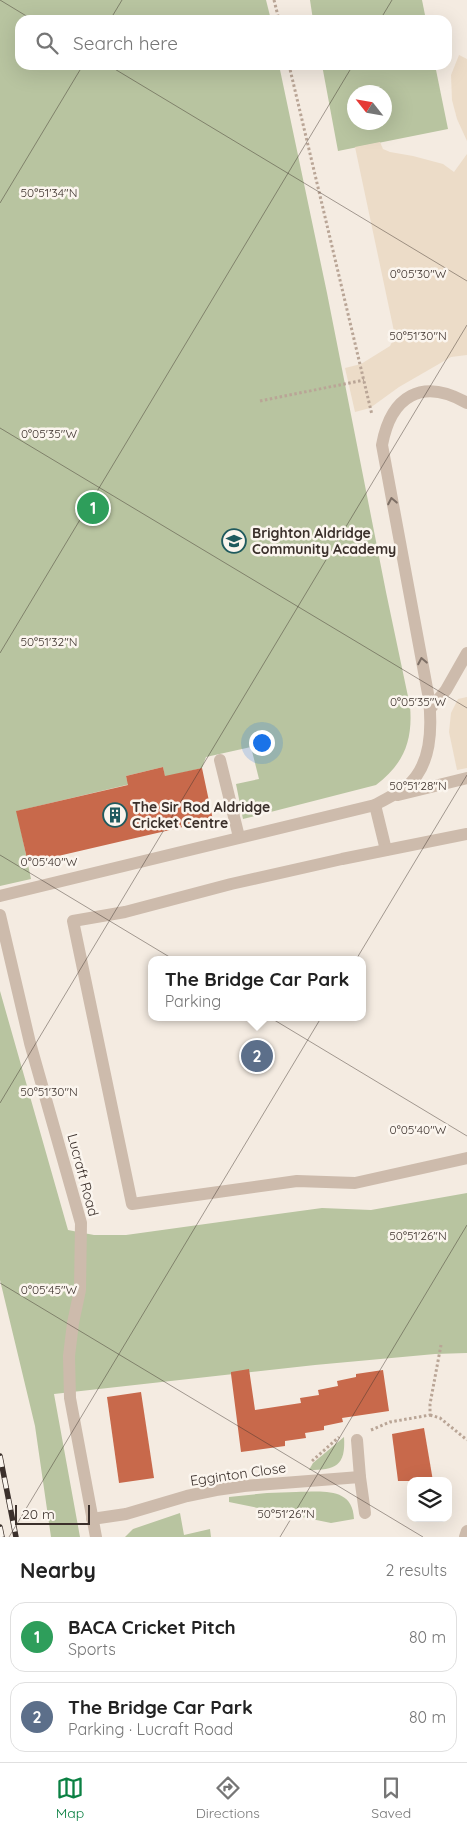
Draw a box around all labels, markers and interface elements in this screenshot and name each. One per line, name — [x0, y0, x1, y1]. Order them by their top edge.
search box — [15, 15, 452, 70]
icon: search — [33, 29, 61, 57]
text: Search here — [73, 31, 178, 55]
north arrow — [347, 85, 392, 130]
text: 50°51'34"N — [21, 185, 77, 200]
text: 0°05'30"W — [390, 266, 447, 281]
text: 50°51'30"N — [389, 328, 447, 343]
text: 0°05'35"W — [21, 426, 77, 441]
pin: 1 — [77, 489, 109, 527]
one-way arrow — [387, 497, 397, 506]
place label: Brighton Aldridge Community Academy — [252, 524, 396, 558]
school or university icon: Brighton Aldridge Community Academy — [221, 528, 247, 554]
text: 50°51'32"N — [20, 634, 78, 649]
one-way arrow — [417, 657, 428, 665]
text: 0°05'35"W — [390, 694, 446, 709]
your location — [249, 730, 275, 756]
text: 50°51'28"N — [389, 778, 447, 793]
place label: The Sir Rod Aldridge Cricket Centre — [132, 798, 270, 832]
building icon: The Sir Rod Aldridge Cricket Centre — [102, 802, 128, 828]
text: 0°05'40"W — [21, 854, 78, 869]
popup — [148, 956, 366, 1021]
text: The Bridge Car Park — [165, 967, 349, 991]
text: Parking — [165, 991, 221, 1011]
pin: 2 — [241, 1037, 273, 1075]
text: 50°51'30"N — [20, 1084, 78, 1099]
text: 0°05'40"W — [390, 1122, 447, 1137]
street label: Lucraft Road — [63, 1132, 103, 1218]
text: 50°51'26"N — [389, 1228, 447, 1243]
text: 0°05'45"W — [21, 1282, 78, 1297]
street label: Egginton Close — [189, 1458, 287, 1490]
map controls — [407, 1477, 452, 1522]
button: layers — [407, 1477, 452, 1522]
scale bar — [15, 1502, 90, 1525]
text: 20 m — [22, 1505, 55, 1523]
text: 50°51'26"N — [257, 1506, 315, 1521]
text: Nearby — [20, 1557, 96, 1583]
text: 2 results — [385, 1560, 447, 1580]
text: BACA Cricket Pitch — [68, 1615, 236, 1639]
text: 1 — [34, 1627, 40, 1647]
text: 80 m — [409, 1627, 446, 1647]
text: Sports — [68, 1639, 116, 1659]
text: The Bridge Car Park — [68, 1695, 253, 1719]
text: 2 — [32, 1707, 42, 1727]
text: 80 m — [409, 1707, 446, 1727]
text: Parking · Lucraft Road — [68, 1719, 233, 1739]
tab: Map — [56, 1774, 84, 1822]
tab: Directions — [196, 1774, 260, 1822]
tab: Saved — [371, 1774, 411, 1822]

